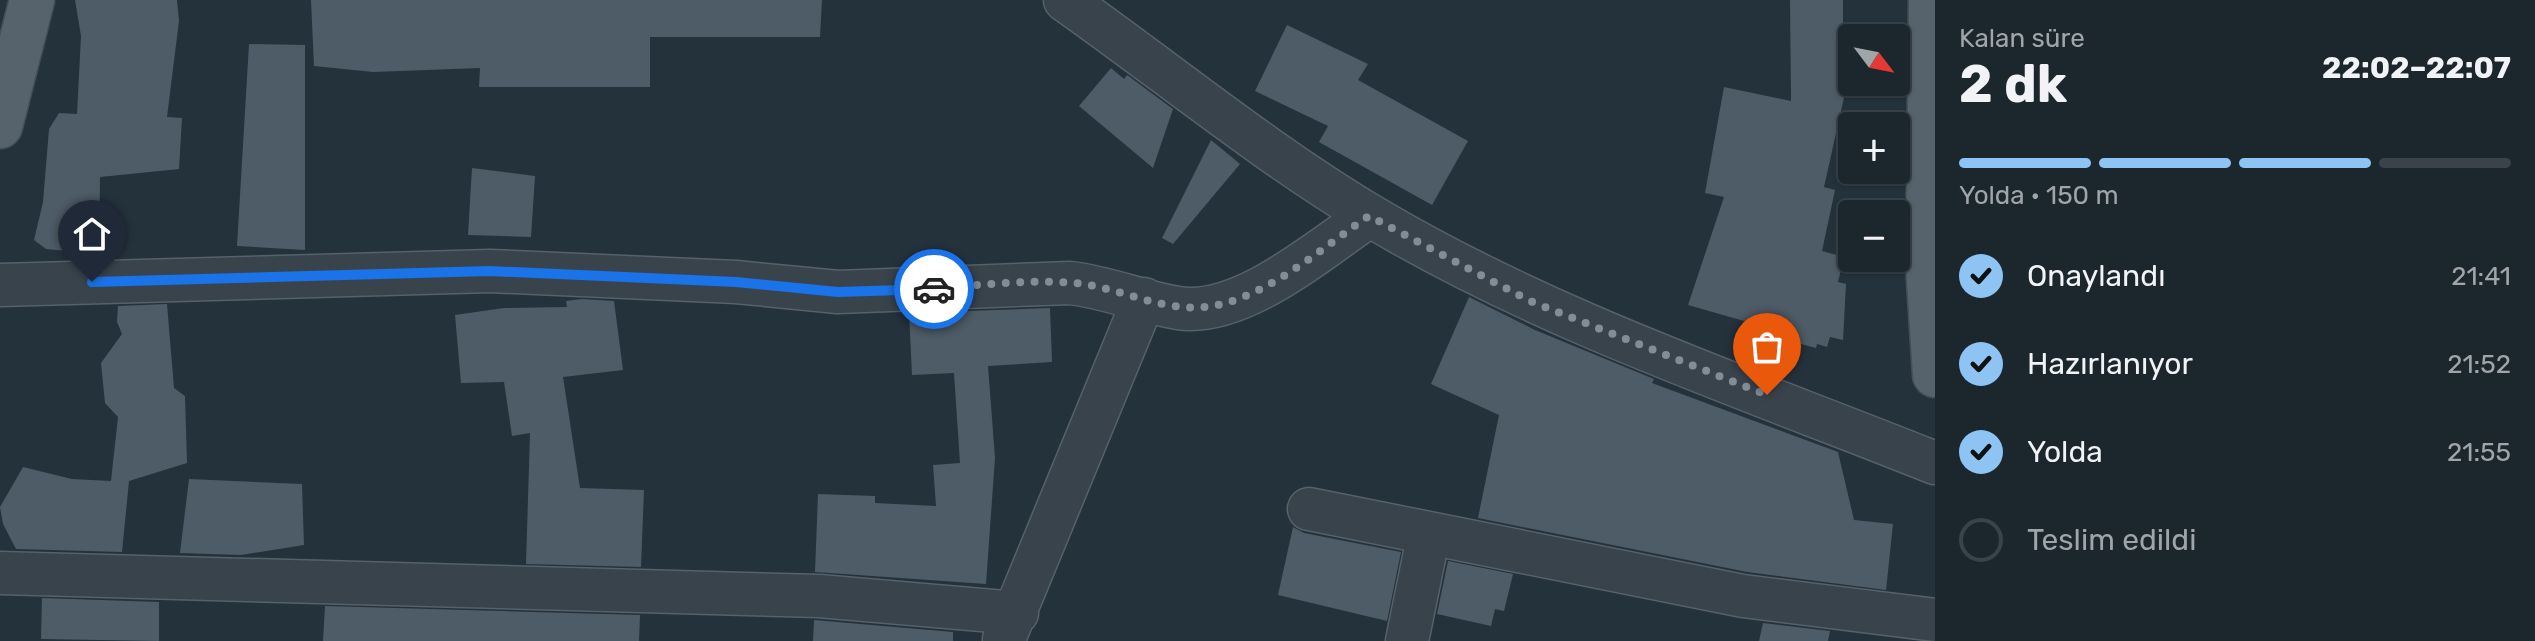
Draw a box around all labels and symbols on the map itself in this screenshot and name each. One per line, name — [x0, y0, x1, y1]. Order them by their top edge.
north arrow — [1838, 24, 1910, 96]
pin — [58, 200, 126, 282]
courier — [894, 249, 974, 329]
pin — [1733, 313, 1801, 395]

